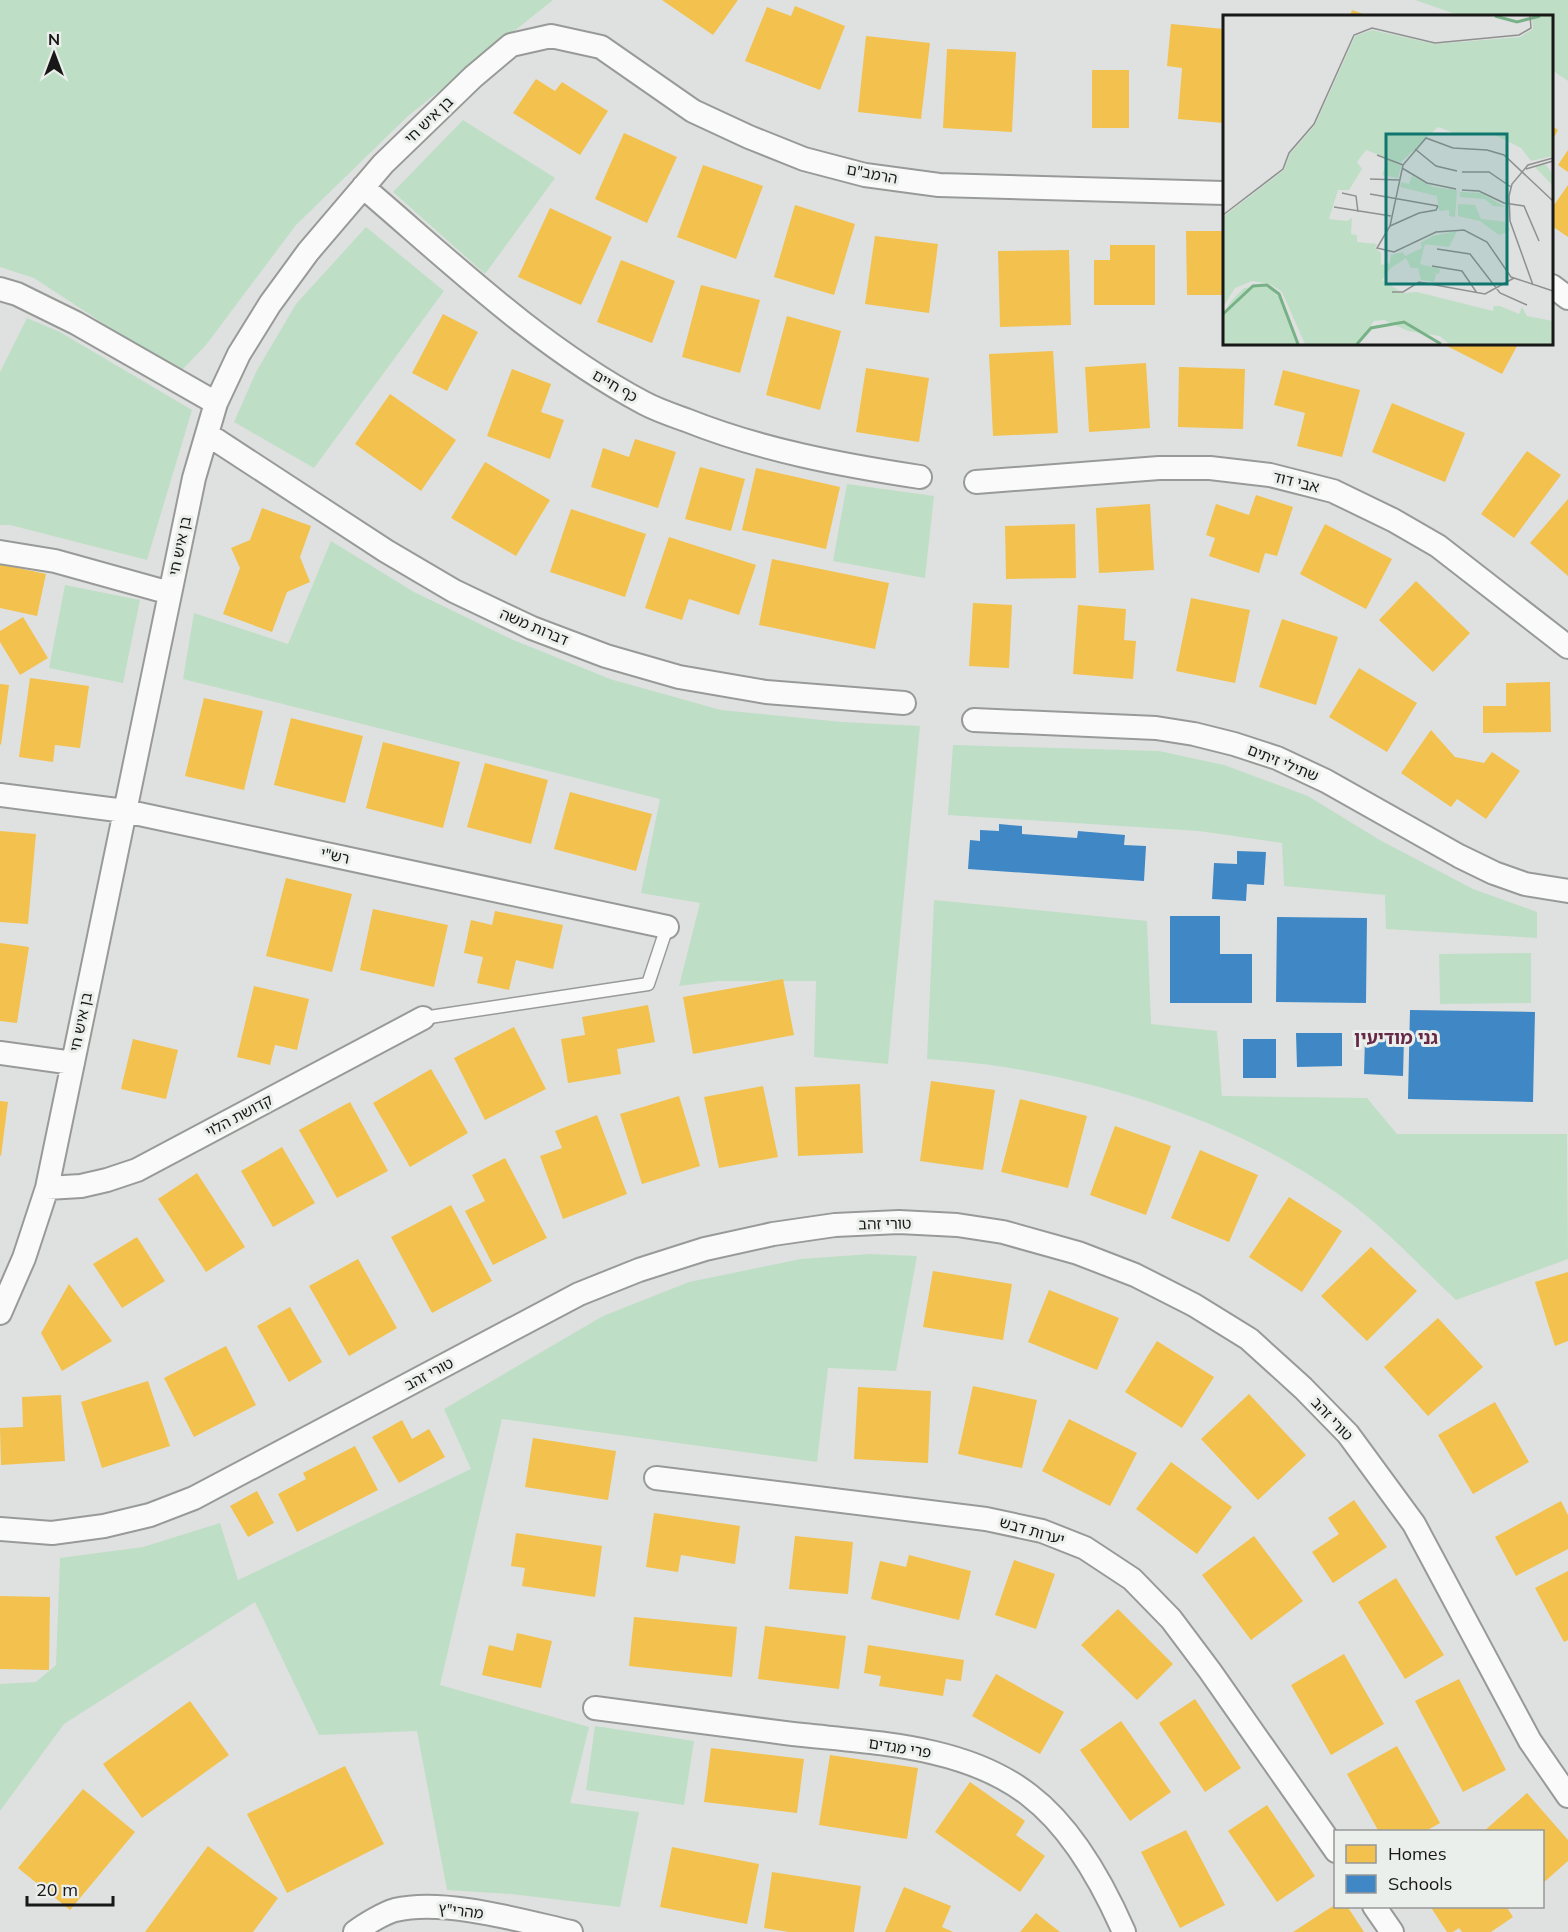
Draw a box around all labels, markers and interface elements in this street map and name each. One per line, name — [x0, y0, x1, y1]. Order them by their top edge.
inset map — [1223, 15, 1553, 345]
north arrow — [24, 24, 84, 84]
text: N — [48, 29, 60, 49]
street label: בן איש חי — [400, 92, 457, 147]
street label: הרמב"ם — [845, 159, 899, 188]
street label: כף חיים — [589, 365, 642, 406]
street label: אבי דוד — [1271, 467, 1321, 496]
street label: בן איש חי — [164, 514, 195, 577]
street label: דברות משה — [497, 604, 571, 649]
street label: שתילי זיתים — [1245, 740, 1322, 785]
street label: רש"י — [319, 843, 351, 868]
street label: בן איש חי — [65, 990, 96, 1053]
district label: גני מודיעין — [1354, 1026, 1438, 1049]
street label: קדושת הלוי — [202, 1090, 276, 1141]
street label: טורי זהב — [858, 1214, 912, 1233]
street label: טורי זהב — [401, 1353, 457, 1394]
street label: טורי זהב — [1307, 1393, 1357, 1445]
street label: יערות דבש — [997, 1512, 1067, 1549]
street label: פרי מגדים — [867, 1733, 933, 1762]
legend — [1334, 1830, 1544, 1908]
text: Homes — [1388, 1842, 1447, 1865]
scale bar — [27, 1869, 112, 1907]
text: Schools — [1388, 1872, 1453, 1895]
text: 20 m — [36, 1878, 78, 1901]
street label: מהרי"ץ — [437, 1898, 485, 1923]

